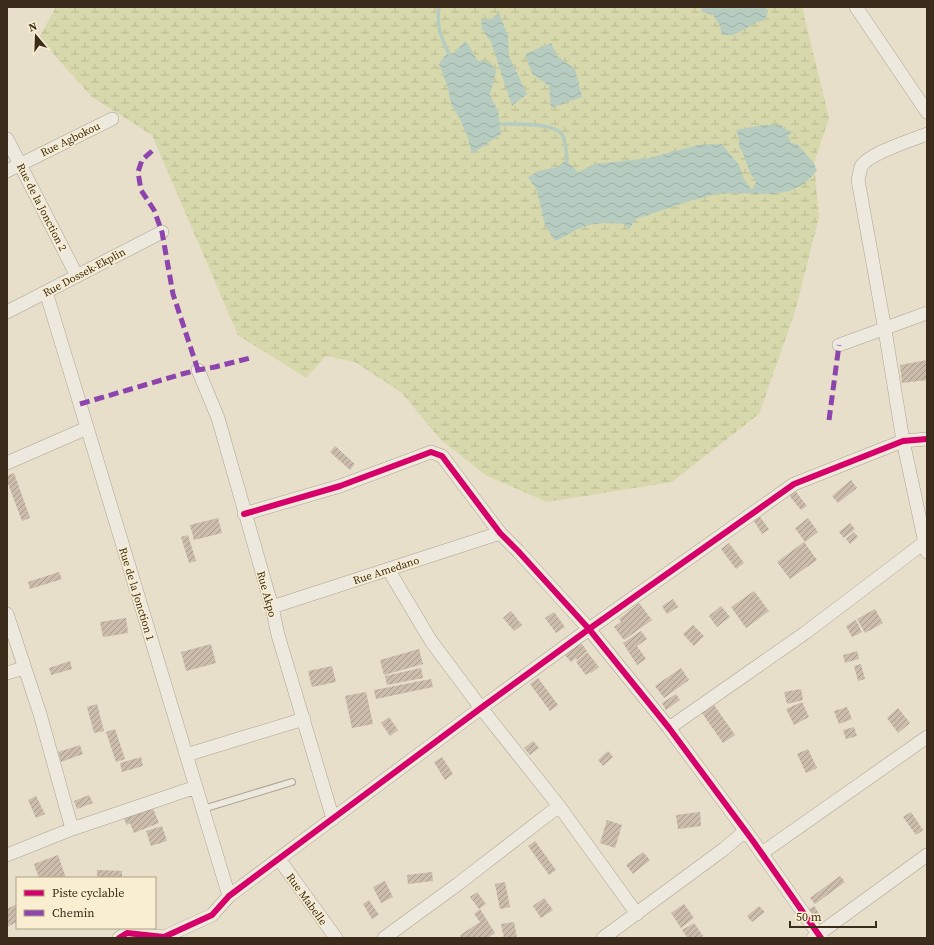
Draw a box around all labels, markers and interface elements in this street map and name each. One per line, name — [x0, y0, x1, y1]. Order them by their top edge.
north arrow — [16, 16, 56, 56]
text: N — [27, 19, 39, 35]
street label: Rue Agbokou — [38, 118, 103, 160]
street label: Rue de la Jonction 2 — [13, 161, 70, 254]
street label: Rue Dossek-Ekplin — [40, 244, 129, 301]
street label: Rue de la Jonction 1 — [115, 546, 158, 643]
street label: Rue Amedano — [351, 553, 421, 588]
street label: Rue Akpo — [253, 569, 280, 619]
street label: Rue Mabelle — [283, 870, 331, 929]
legend — [16, 877, 156, 929]
text: Piste cyclable — [52, 885, 124, 901]
scale bar — [790, 903, 876, 929]
text: Chemin — [52, 905, 95, 921]
text: 50 m — [796, 909, 822, 925]

